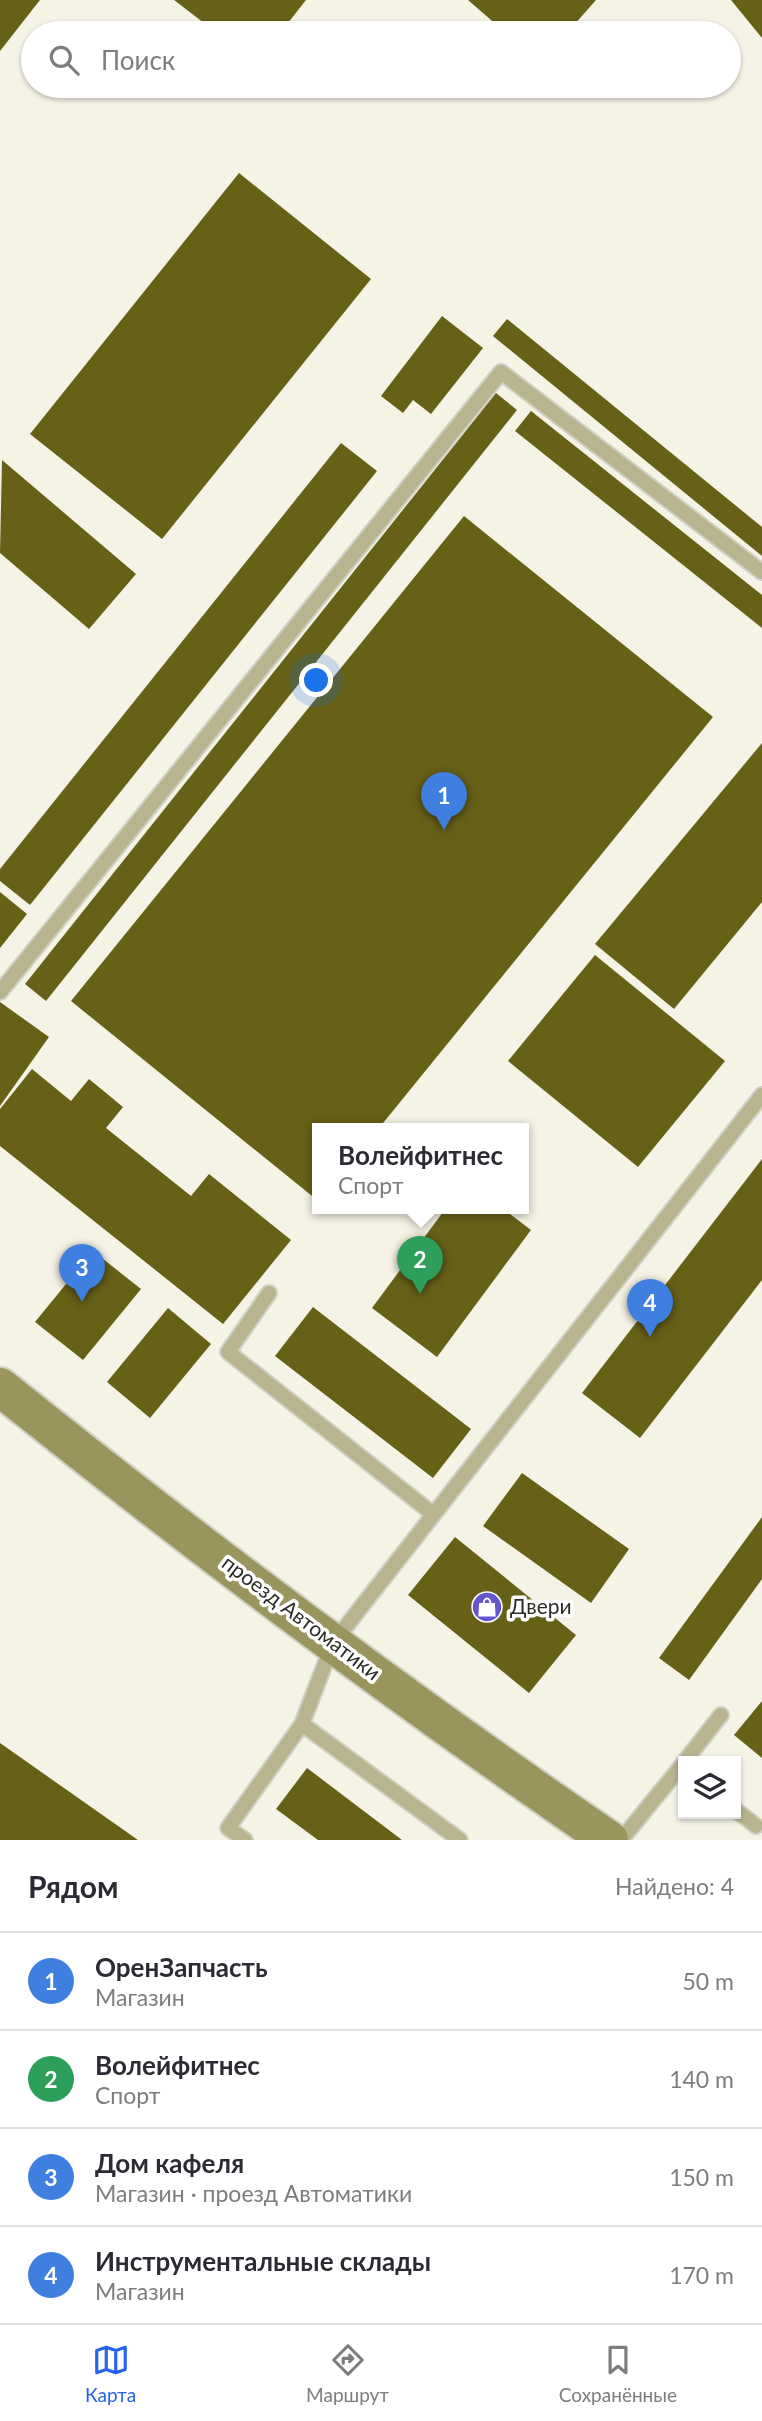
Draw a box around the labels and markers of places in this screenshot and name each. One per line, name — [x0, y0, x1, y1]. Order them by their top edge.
pin: 1 — [421, 772, 467, 830]
pin: 2 — [397, 1236, 443, 1294]
pin: 3 — [59, 1244, 105, 1302]
pin: 4 — [627, 1279, 673, 1337]
shop icon: Двери — [470, 1590, 504, 1624]
place label: Двери — [510, 1593, 572, 1618]

